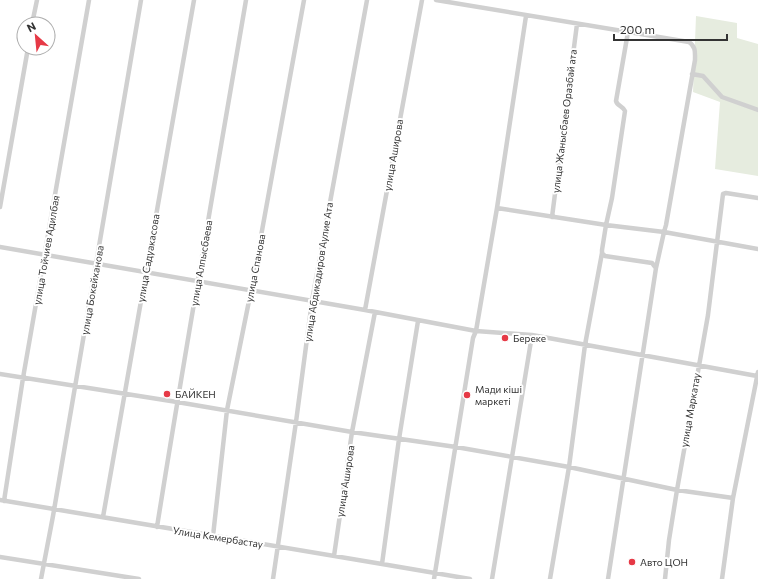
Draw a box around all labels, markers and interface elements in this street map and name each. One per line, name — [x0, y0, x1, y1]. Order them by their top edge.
north arrow — [16, 16, 56, 56]
scale bar — [614, 16, 727, 42]
text: N — [25, 19, 38, 34]
text: 200 m — [620, 22, 655, 36]
street label: улица Жанысбаев Оразбай ата — [549, 49, 579, 193]
street label: улица Аширова — [381, 118, 405, 192]
street label: улица Тойчиев Адилбая — [30, 194, 62, 306]
street label: улица Абдикадиров Аулие Ата — [301, 201, 335, 343]
street label: улица Садуакасова — [134, 213, 162, 303]
street label: улица Алпысбаева — [188, 219, 214, 307]
street label: улица Спанова — [243, 233, 267, 303]
street label: улица Бокейханова — [78, 244, 106, 336]
place label: Береке — [513, 332, 546, 344]
marker: Береке — [500, 333, 510, 343]
street label: улица Маркатау — [678, 372, 702, 448]
place label: Мади кіші маркеті — [475, 383, 522, 407]
place label: БАЙКЕН — [175, 388, 216, 400]
marker: БАЙКЕН — [162, 389, 172, 399]
marker: Мади кіші маркеті — [462, 390, 472, 400]
street label: улица Аширова — [333, 444, 357, 518]
street label: Улица Кемербастау — [172, 524, 264, 550]
place label: Авто ЦОН — [640, 556, 688, 568]
marker: Авто ЦОН — [627, 557, 637, 567]

